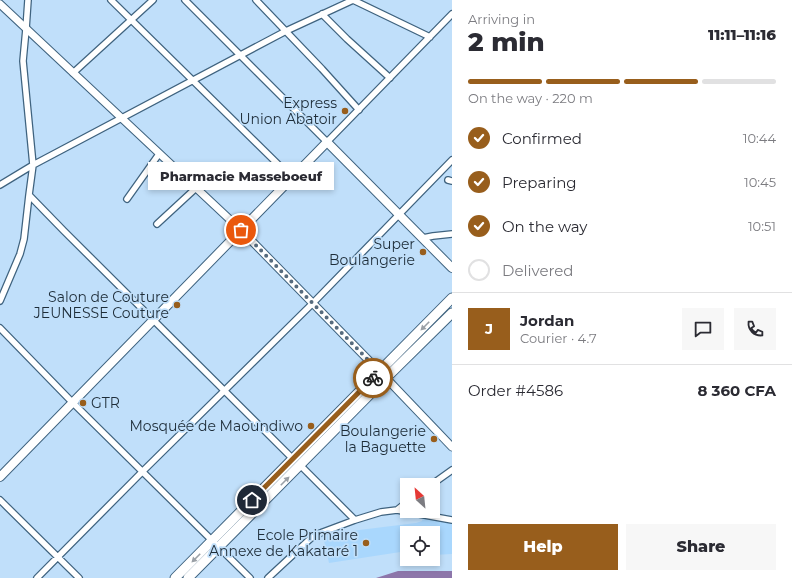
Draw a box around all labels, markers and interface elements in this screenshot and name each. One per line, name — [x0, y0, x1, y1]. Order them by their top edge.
text: Arriving in — [468, 11, 535, 27]
text: 11:11–11:16 — [708, 25, 776, 44]
text: 2 min — [468, 26, 545, 58]
text: On the way · 220 m — [468, 90, 593, 106]
place label: Express Union Abatoir — [239, 94, 337, 128]
marker: Express Union Abatoir — [340, 106, 350, 116]
icon: check — [468, 127, 490, 149]
text: Confirmed — [502, 129, 582, 148]
text: 10:44 — [743, 130, 776, 146]
callout: Pharmacie Masseboeuf — [148, 162, 334, 190]
text: Pharmacie Masseboeuf — [160, 168, 322, 184]
icon: check — [468, 171, 490, 193]
text: Preparing — [502, 173, 577, 192]
text: 10:45 — [744, 174, 776, 190]
pin — [224, 213, 258, 247]
icon: check — [468, 215, 490, 237]
text: On the way — [502, 217, 587, 236]
text: 10:51 — [748, 218, 776, 234]
icon: bag — [230, 219, 252, 241]
place label: Super Boulangerie — [329, 235, 415, 269]
marker: Super Boulangerie — [418, 247, 428, 257]
text: Delivered — [502, 261, 574, 280]
place label: Salon de Couture JEUNESSE Couture — [33, 288, 169, 322]
marker: Salon de Couture JEUNESSE Couture — [172, 300, 182, 310]
button: chat — [682, 308, 724, 350]
button: phone — [734, 308, 776, 350]
text: Jordan — [520, 311, 574, 330]
text: J — [485, 319, 493, 338]
one-way arrow — [420, 321, 429, 331]
text: Courier · 4.7 — [520, 330, 597, 346]
courier — [353, 358, 393, 398]
icon: bike — [362, 367, 384, 389]
text: Order #4586 — [468, 381, 563, 400]
text: 8 360 CFA — [697, 381, 776, 400]
place label: GTR — [91, 394, 120, 412]
marker: GTR — [78, 398, 88, 408]
place label: Mosquée de Maoundiwo — [130, 417, 303, 435]
marker: Mosquée de Maoundiwo — [306, 421, 316, 431]
place label: Boulangerie la Baguette — [340, 422, 426, 456]
marker: Boulangerie la Baguette — [429, 434, 439, 444]
one-way arrow — [280, 476, 289, 486]
north arrow — [400, 478, 440, 518]
map controls — [400, 478, 440, 566]
pin — [235, 483, 269, 517]
icon: home — [241, 489, 263, 511]
button: Help — [468, 524, 618, 570]
button: Share — [626, 524, 776, 570]
place label: Ecole Primaire Annexe de Kakataré 1 — [209, 526, 358, 560]
button: locate — [400, 526, 440, 566]
marker: Ecole Primaire Annexe de Kakataré 1 — [361, 538, 371, 548]
one-way arrow — [191, 553, 200, 563]

